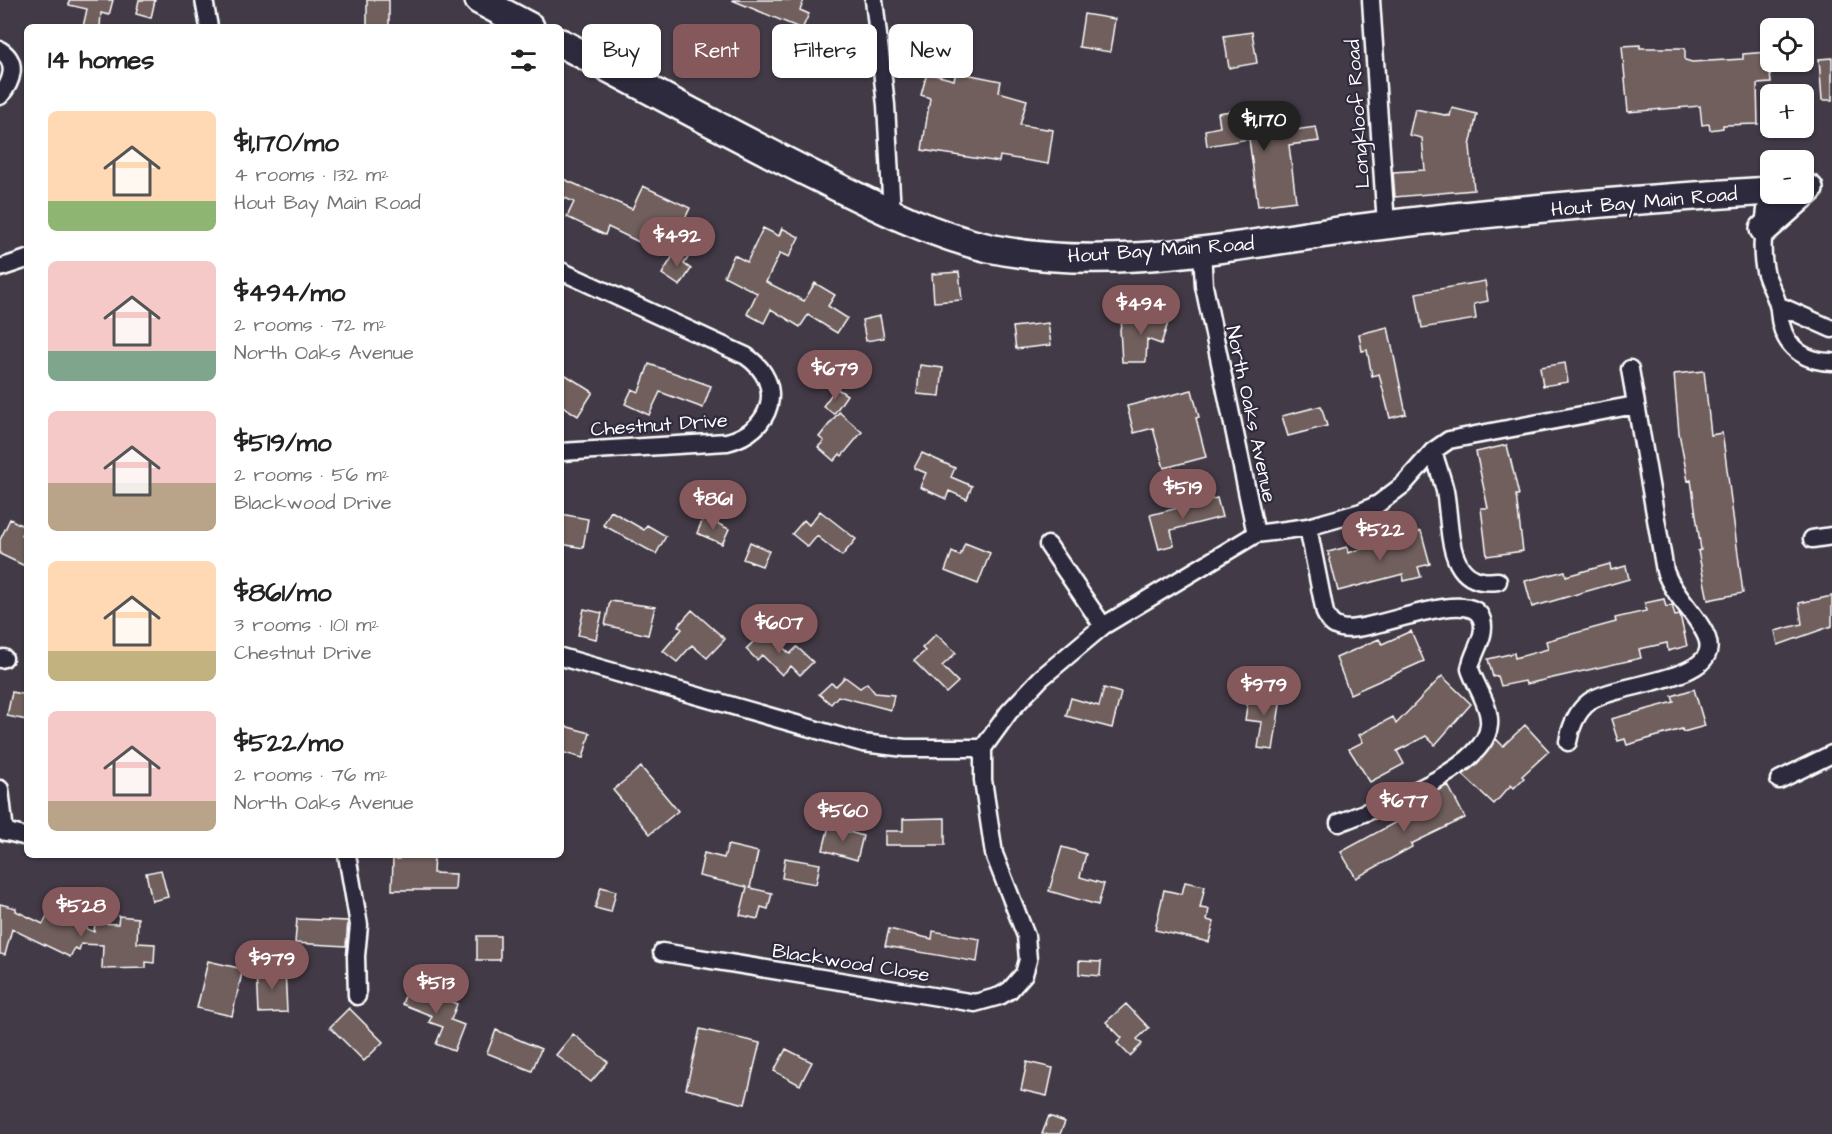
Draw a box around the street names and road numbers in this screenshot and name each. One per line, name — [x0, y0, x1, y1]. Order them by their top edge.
street label: Longkloof Road — [1339, 38, 1378, 189]
street label: Hout Bay Main Road — [1550, 180, 1738, 225]
street label: Hout Bay Main Road — [1067, 230, 1255, 271]
street label: North Oaks Avenue — [1219, 323, 1283, 505]
street label: Chestnut Drive — [590, 406, 729, 444]
street label: Blackwood Close — [770, 937, 932, 989]

